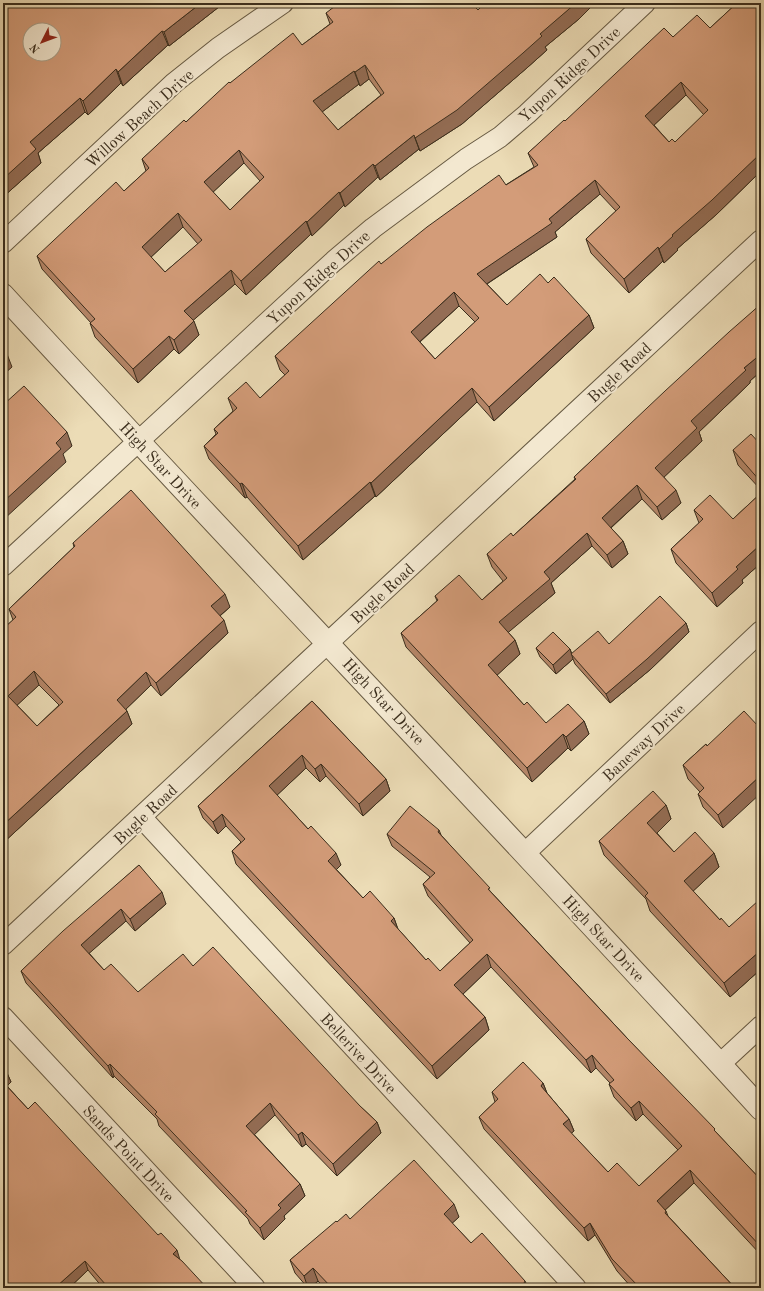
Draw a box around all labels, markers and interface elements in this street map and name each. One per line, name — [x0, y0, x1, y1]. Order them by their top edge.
north arrow — [22, 22, 62, 62]
street label: Yupon Ridge Drive — [517, 25, 624, 126]
text: N — [28, 40, 43, 54]
street label: Willow Beach Drive — [83, 67, 197, 172]
street label: Yupon Ridge Drive — [265, 228, 374, 329]
street label: Bugle Road — [586, 340, 655, 407]
street label: High Star Drive — [116, 420, 203, 513]
street label: Bugle Road — [349, 561, 418, 628]
street label: High Star Drive — [339, 656, 426, 749]
street label: Baneway Drive — [600, 702, 689, 785]
street label: Bugle Road — [112, 782, 181, 849]
street label: High Star Drive — [559, 893, 646, 986]
street label: Bellerive Drive — [316, 1011, 399, 1098]
street label: Sands Point Drive — [79, 1103, 176, 1206]

